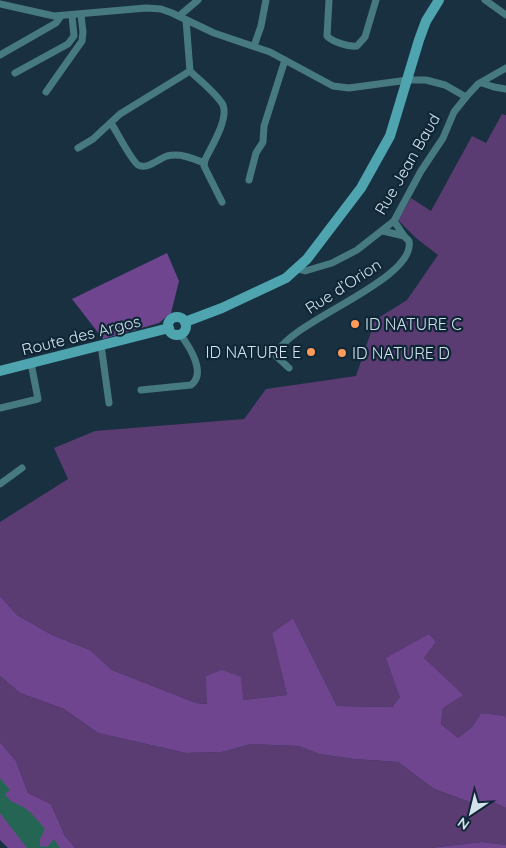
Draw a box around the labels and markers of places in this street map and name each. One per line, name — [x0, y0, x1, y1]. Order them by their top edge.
place label: ID NATURE C — [365, 314, 462, 334]
marker: ID NATURE C — [349, 318, 361, 330]
place label: ID NATURE E — [206, 342, 301, 362]
place label: ID NATURE D — [352, 343, 450, 363]
marker: ID NATURE E — [305, 346, 317, 358]
marker: ID NATURE D — [336, 347, 348, 359]

